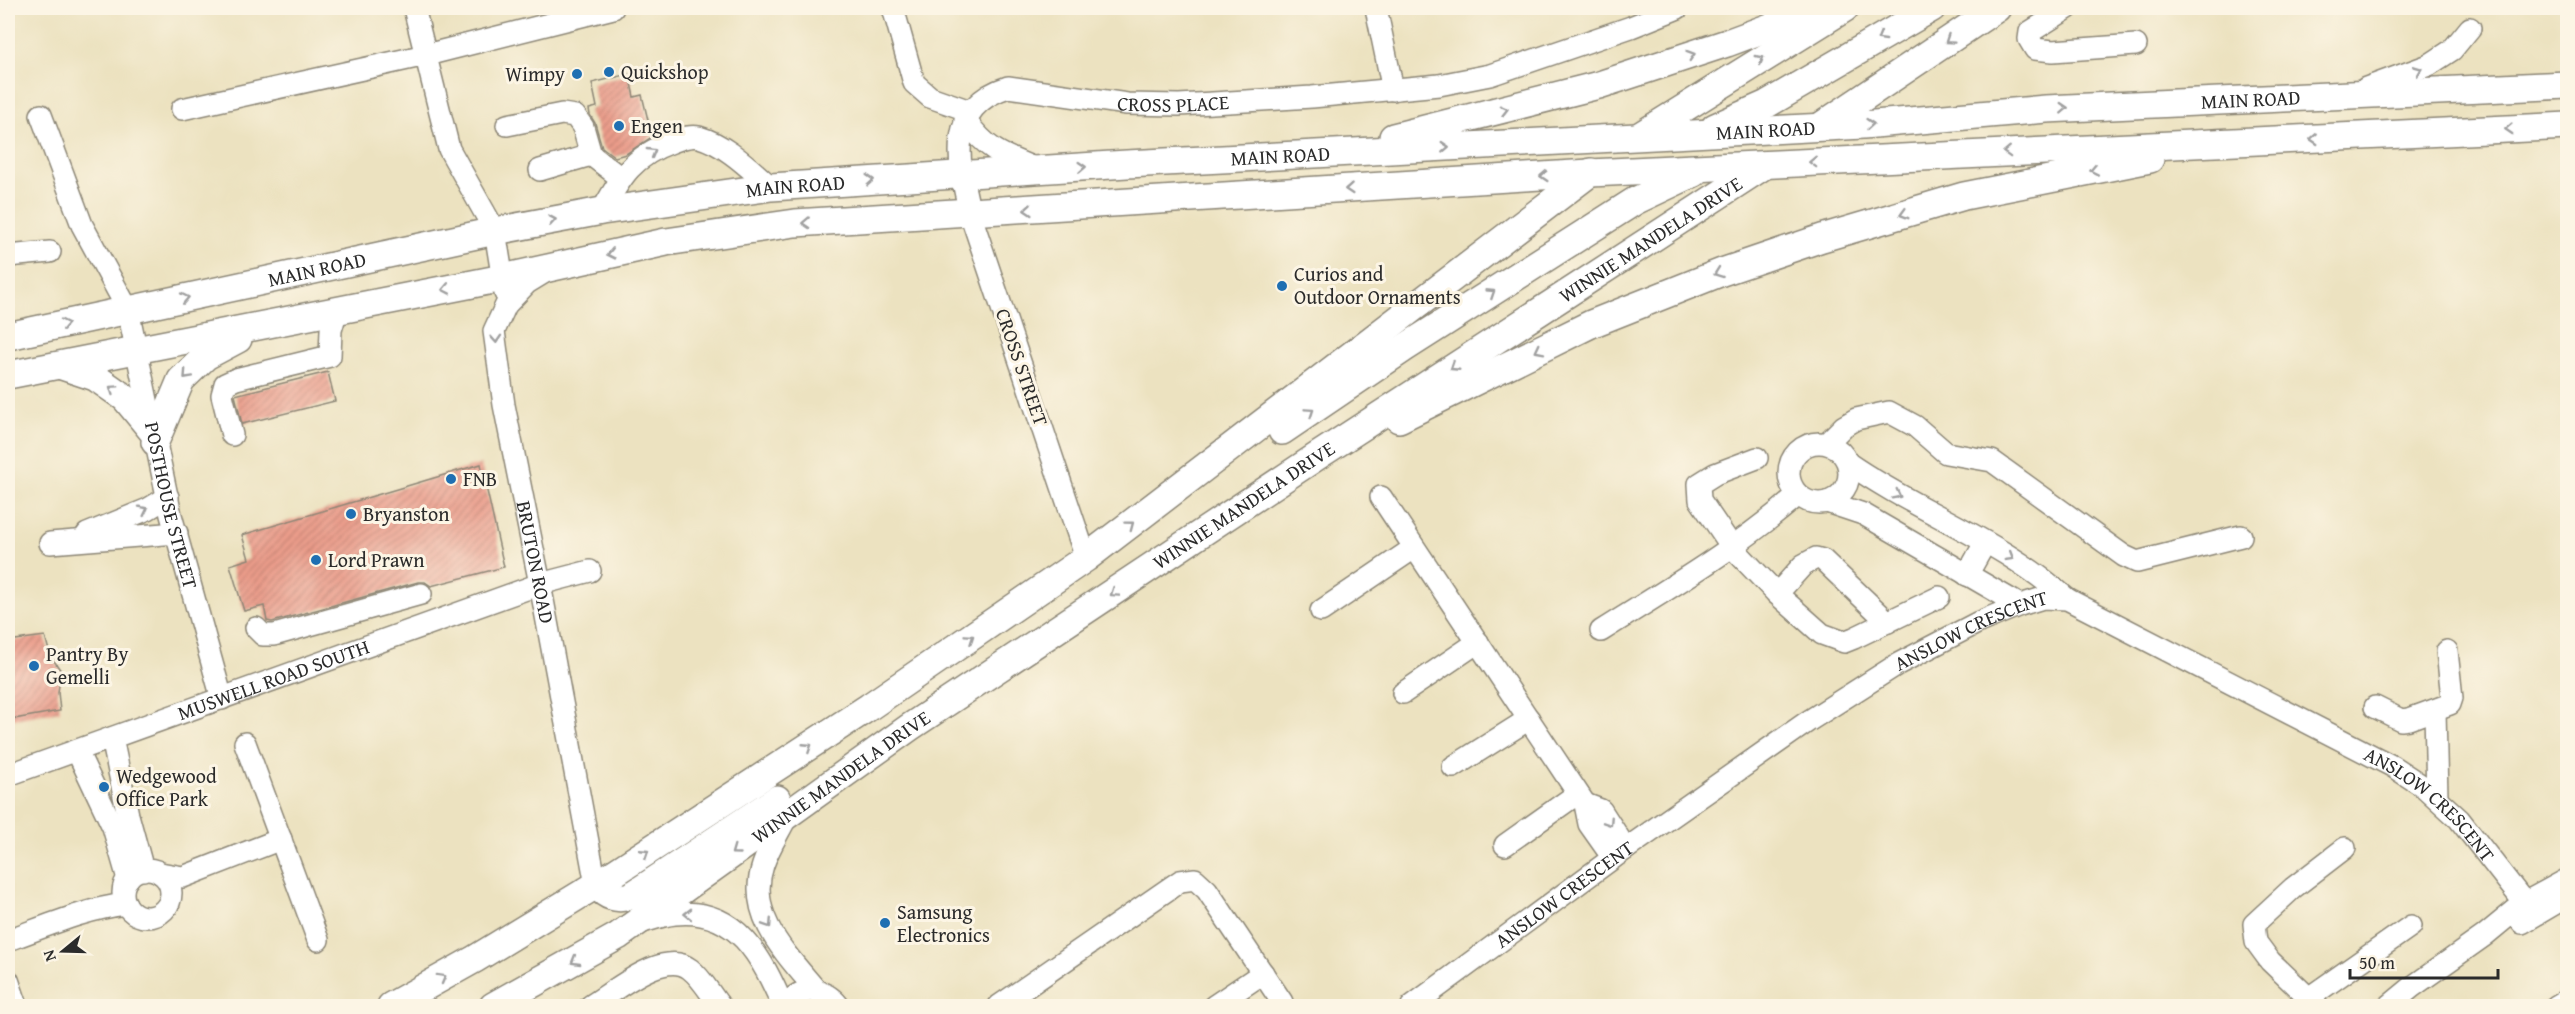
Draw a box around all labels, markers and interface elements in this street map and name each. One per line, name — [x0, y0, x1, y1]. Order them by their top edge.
one-way arrow — [1877, 30, 1887, 41]
one-way arrow — [1944, 33, 1955, 44]
one-way arrow — [1685, 50, 1696, 62]
one-way arrow — [1754, 54, 1764, 66]
place label: Quickshop — [621, 57, 709, 86]
place label: Wimpy — [505, 59, 565, 88]
marker: Quickshop — [602, 65, 616, 79]
one-way arrow — [2412, 65, 2423, 77]
marker: Wimpy — [570, 67, 584, 81]
street label: MAIN ROAD — [2200, 82, 2301, 116]
street label: CROSS PLACE — [1115, 87, 1230, 119]
one-way arrow — [2060, 101, 2069, 114]
one-way arrow — [1499, 104, 1509, 117]
place label: Engen — [631, 111, 683, 140]
street label: MAIN ROAD — [1715, 113, 1816, 147]
one-way arrow — [1866, 118, 1875, 131]
marker: Engen — [612, 119, 626, 133]
one-way arrow — [2505, 122, 2514, 135]
one-way arrow — [2310, 132, 2319, 145]
street label: MAIN ROAD — [1230, 138, 1331, 172]
one-way arrow — [1440, 140, 1449, 153]
one-way arrow — [2003, 145, 2012, 158]
one-way arrow — [646, 147, 656, 159]
one-way arrow — [1808, 155, 1817, 168]
one-way arrow — [1078, 160, 1087, 173]
one-way arrow — [2089, 163, 2099, 176]
street label: MAIN ROAD — [744, 167, 846, 204]
street label: WINNIE MANDELA DRIVE — [1553, 169, 1748, 309]
one-way arrow — [1539, 170, 1548, 183]
one-way arrow — [866, 174, 875, 187]
one-way arrow — [1345, 182, 1354, 195]
one-way arrow — [1023, 203, 1032, 216]
one-way arrow — [1899, 207, 1910, 219]
one-way arrow — [547, 215, 557, 227]
one-way arrow — [802, 216, 811, 229]
street label: MAIN ROAD — [265, 244, 369, 294]
one-way arrow — [606, 247, 616, 260]
place label: Curios and Outdoor Ornaments — [1294, 259, 1461, 311]
one-way arrow — [1714, 266, 1724, 279]
marker: Curios and Outdoor Ornaments — [1275, 279, 1289, 293]
one-way arrow — [441, 282, 451, 295]
one-way arrow — [1485, 289, 1495, 301]
one-way arrow — [180, 292, 190, 305]
street label: CROSS STREET — [989, 304, 1056, 429]
one-way arrow — [59, 318, 69, 331]
one-way arrow — [489, 335, 502, 344]
one-way arrow — [1535, 343, 1546, 354]
one-way arrow — [1450, 360, 1461, 371]
one-way arrow — [183, 368, 194, 378]
one-way arrow — [109, 386, 120, 397]
one-way arrow — [1303, 408, 1314, 419]
street label: POSTHOUSE STREET — [138, 419, 206, 592]
street label: WINNIE MANDELA DRIVE — [1147, 434, 1340, 576]
place label: FNB — [463, 464, 497, 493]
marker: FNB — [444, 472, 458, 486]
one-way arrow — [1891, 487, 1902, 499]
street label: BRUTON ROAD — [510, 498, 562, 626]
place label: Bryanston — [363, 499, 449, 528]
one-way arrow — [137, 506, 148, 518]
marker: Bryanston — [344, 507, 358, 521]
one-way arrow — [1123, 522, 1134, 533]
place label: Lord Prawn — [328, 545, 424, 574]
one-way arrow — [2004, 550, 2014, 562]
marker: Lord Prawn — [309, 553, 323, 567]
street label: ANSLOW CRESCENT — [1889, 583, 2051, 678]
one-way arrow — [1109, 586, 1120, 597]
street label: MUSWELL ROAD SOUTH — [173, 631, 373, 727]
one-way arrow — [964, 634, 975, 645]
place label: Pantry By Gemelli — [46, 639, 128, 691]
marker: Pantry By Gemelli — [27, 659, 41, 673]
street label: WINNIE MANDELA DRIVE — [745, 703, 935, 850]
street label: ANSLOW CRESCENT — [2359, 739, 2502, 868]
one-way arrow — [802, 743, 813, 754]
place label: Wedgewood Office Park — [116, 761, 217, 813]
marker: Wedgewood Office Park — [97, 780, 111, 794]
one-way arrow — [1601, 816, 1613, 826]
street label: ANSLOW CRESCENT — [1489, 833, 1639, 954]
one-way arrow — [731, 843, 742, 854]
one-way arrow — [638, 849, 649, 860]
place label: Samsung Electronics — [897, 897, 990, 949]
one-way arrow — [683, 908, 692, 920]
marker: Samsung Electronics — [878, 916, 892, 930]
one-way arrow — [760, 918, 772, 928]
north arrow — [33, 921, 93, 981]
scale bar — [2350, 942, 2498, 980]
text: N — [36, 947, 62, 965]
text: 50 m — [2359, 949, 2395, 976]
one-way arrow — [571, 954, 581, 965]
one-way arrow — [436, 974, 446, 985]

